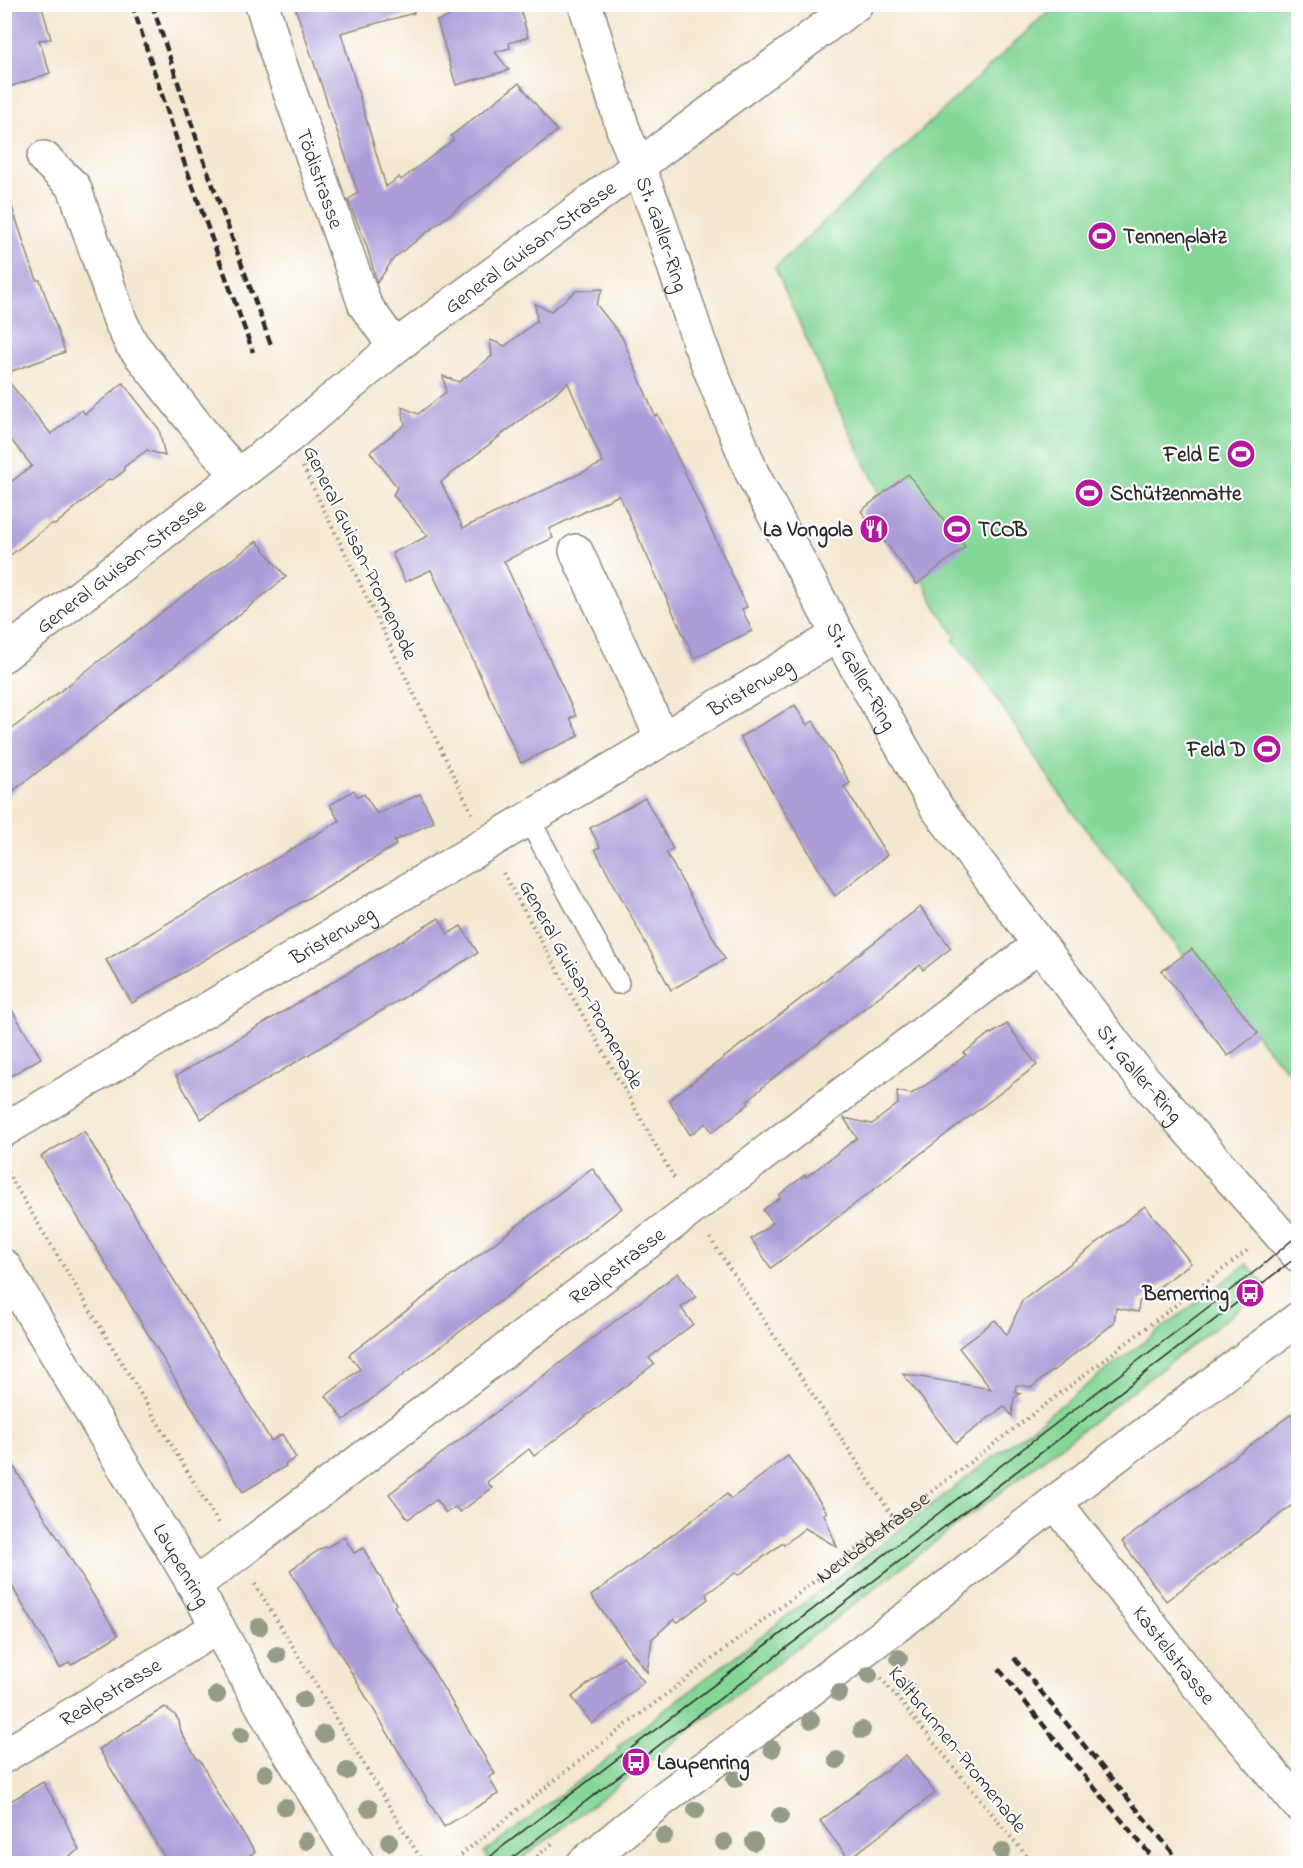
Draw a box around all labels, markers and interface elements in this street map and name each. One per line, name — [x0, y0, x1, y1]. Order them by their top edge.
street label: Tödistrasse — [287, 125, 350, 234]
street label: St. Galler-Ring — [627, 172, 695, 297]
street label: General Guisan-Strasse — [439, 174, 624, 322]
sports icon: Tennenplatz — [1086, 220, 1118, 252]
place label: Tennenplatz — [1123, 223, 1228, 253]
sports icon: Feld E — [1225, 438, 1257, 470]
street label: General Guisan-Promenade — [294, 441, 424, 666]
place label: Feld E — [1163, 441, 1220, 471]
sports icon: Schützenmatte — [1073, 477, 1105, 509]
place label: Schützenmatte — [1110, 480, 1242, 510]
street label: General Guisan-Strasse — [30, 492, 214, 642]
restaurant icon: La Vongola — [858, 513, 890, 545]
sports icon: TCOB — [941, 513, 973, 545]
place label: La Vongola — [763, 516, 853, 548]
place label: TCOB — [978, 516, 1027, 546]
street label: St. Galler-Ring — [817, 617, 903, 738]
street label: Bristenweg — [702, 652, 801, 726]
sports icon: Feld D — [1251, 733, 1283, 765]
place label: Feld D — [1186, 736, 1246, 766]
street label: General Guisan-Promenade — [510, 875, 651, 1096]
street label: Bristenweg — [284, 900, 383, 974]
street label: St. Galler-Ring — [1088, 1019, 1189, 1132]
street label: Realpstrasse — [564, 1220, 673, 1313]
bus stop icon: Bernerring — [1234, 1277, 1266, 1309]
place label: Bernerring — [1142, 1280, 1229, 1312]
street label: Neubadstrasse — [810, 1485, 937, 1592]
street label: Laupenring — [144, 1519, 217, 1614]
street label: Kastelstrasse — [1124, 1600, 1222, 1713]
street label: Realpstrasse — [55, 1651, 168, 1736]
street label: Kaltbrunnen-Promenade — [880, 1660, 1034, 1841]
bus stop icon: Laupenring — [620, 1746, 652, 1778]
place label: Laupenring — [657, 1749, 749, 1781]

